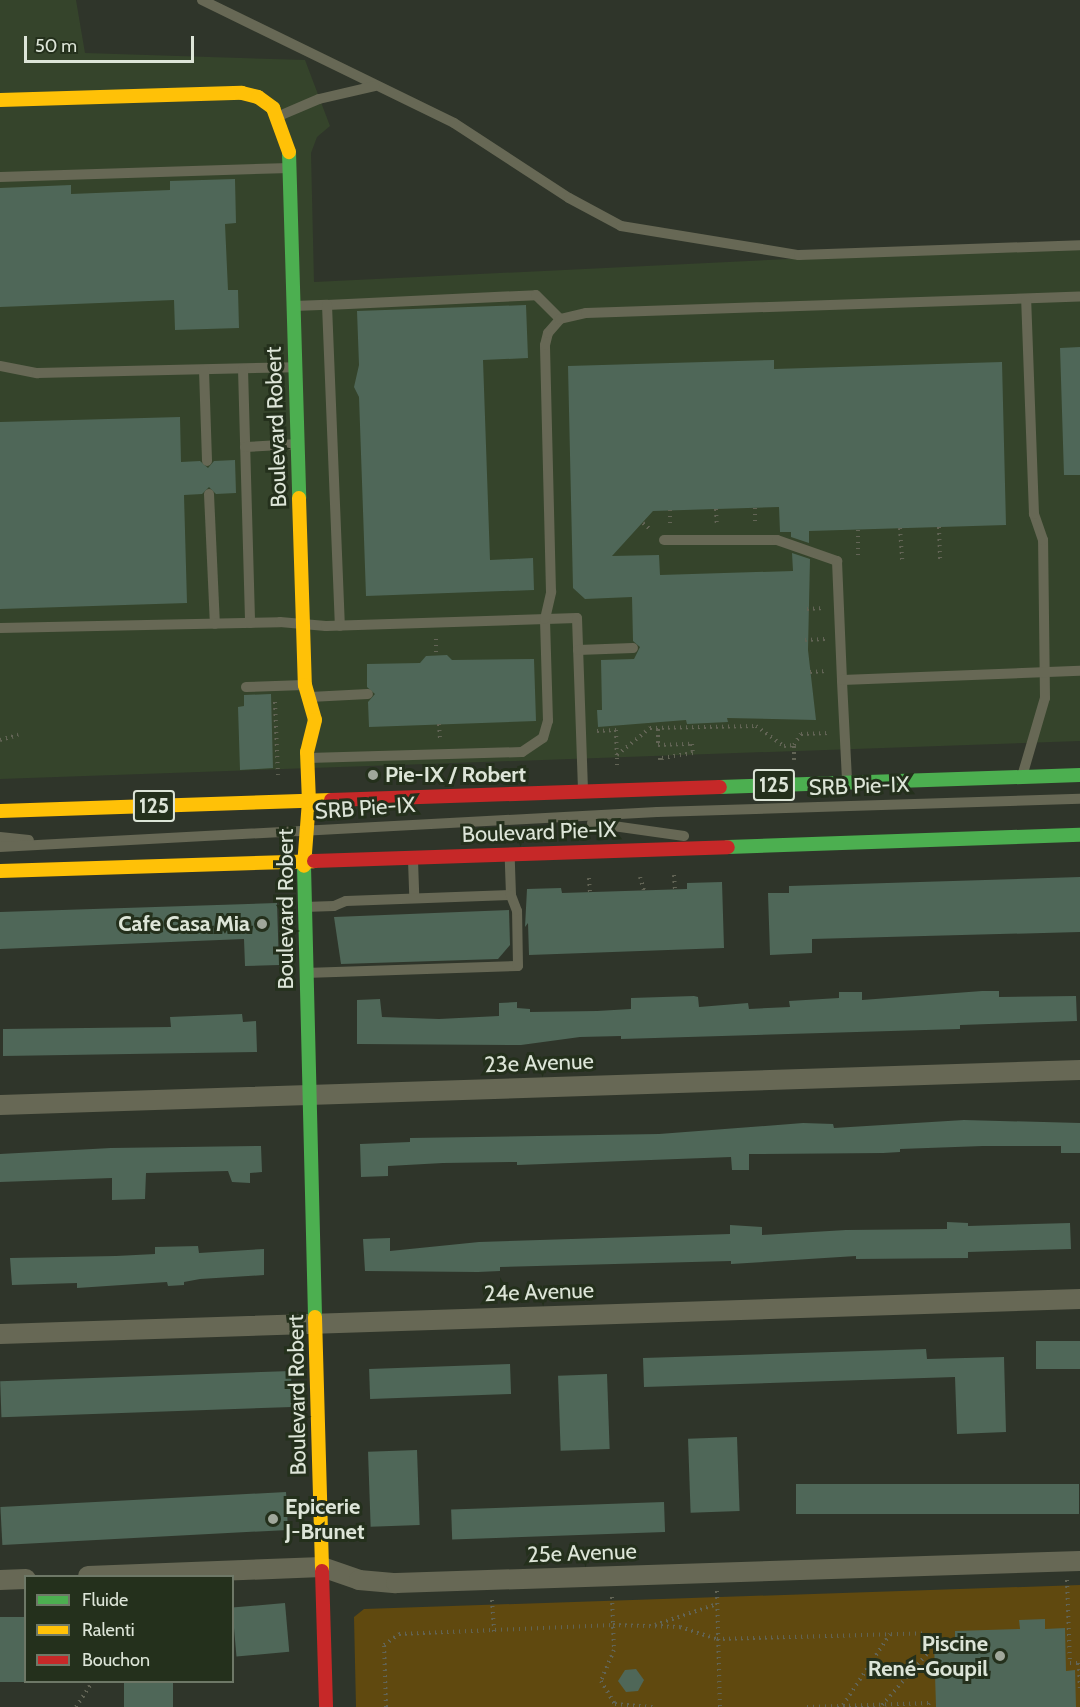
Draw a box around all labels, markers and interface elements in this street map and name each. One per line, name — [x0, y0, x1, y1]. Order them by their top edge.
scale bar — [27, 24, 196, 62]
text: 50 m — [35, 35, 77, 57]
street label: Boulevard Robert — [260, 346, 292, 508]
place label: Pie-IX / Robert — [385, 762, 526, 788]
road number: 125 — [752, 767, 796, 803]
marker: Pie-IX / Robert — [366, 768, 380, 782]
street label: SRB Pie-IX — [808, 771, 910, 801]
road number: 125 — [132, 788, 176, 824]
street label: SRB Pie-IX — [314, 791, 416, 825]
street label: Boulevard Pie-IX — [461, 816, 617, 848]
street label: Boulevard Robert — [273, 829, 299, 989]
place label: Cafe Casa Mia — [118, 911, 250, 937]
marker: Cafe Casa Mia — [255, 917, 269, 931]
street label: 23e Avenue — [484, 1048, 594, 1078]
street label: 24e Avenue — [483, 1277, 595, 1307]
street label: Boulevard Robert — [282, 1314, 312, 1476]
place label: Epicerie J-Brunet — [285, 1493, 364, 1544]
marker: Epicerie J-Brunet — [266, 1512, 280, 1526]
street label: 25e Avenue — [527, 1538, 637, 1568]
legend — [24, 1575, 234, 1683]
text: Fluide — [82, 1589, 128, 1611]
text: Ralenti — [82, 1619, 135, 1641]
place label: Piscine René-Goupil — [868, 1630, 988, 1682]
text: Bouchon — [82, 1649, 150, 1671]
marker: Piscine René-Goupil — [993, 1649, 1007, 1663]

